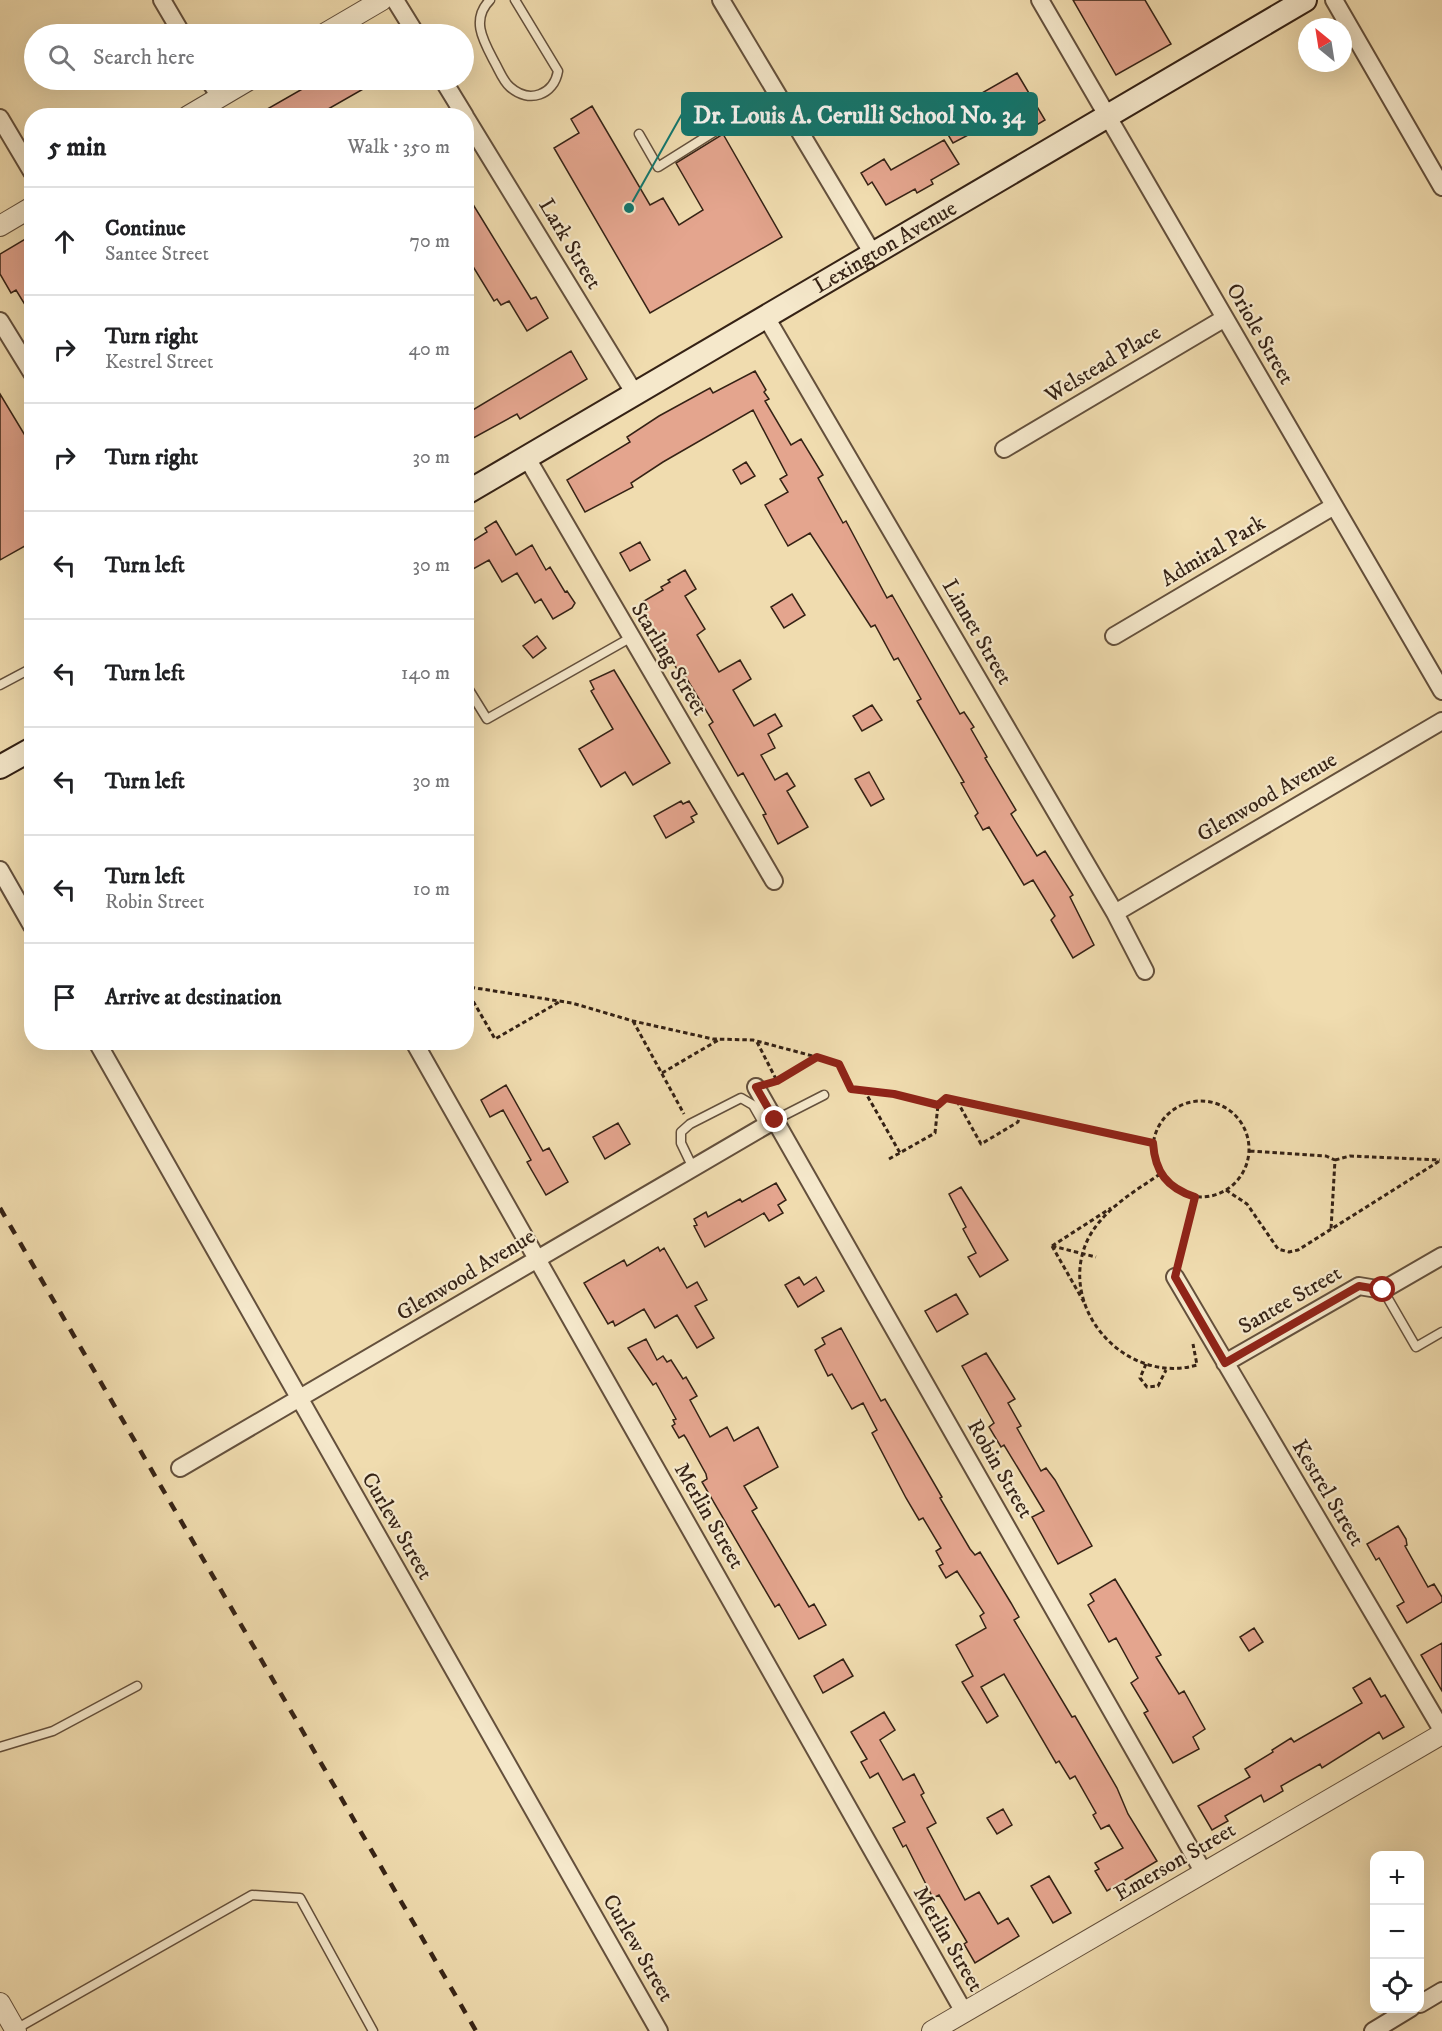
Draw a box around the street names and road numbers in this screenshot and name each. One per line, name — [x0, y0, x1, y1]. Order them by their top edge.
street label: Lark Street — [532, 194, 608, 294]
street label: Lexington Avenue — [809, 194, 961, 299]
street label: Oriole Street — [1220, 279, 1300, 389]
street label: Welstead Place — [1039, 319, 1166, 410]
street label: Admiral Park — [1156, 509, 1270, 593]
street label: Linnet Street — [936, 574, 1018, 690]
street label: Starling Street — [625, 598, 713, 720]
street label: Glenwood Avenue — [1192, 746, 1342, 848]
street label: Glenwood Avenue — [392, 1223, 540, 1327]
street label: Santee Street — [1234, 1260, 1346, 1340]
street label: Robin Street — [961, 1415, 1039, 1523]
street label: Kestrel Street — [1286, 1435, 1370, 1551]
street label: Merlin Street — [668, 1458, 750, 1574]
street label: Curlew Street — [355, 1467, 439, 1585]
street label: Emerson Street — [1110, 1816, 1240, 1908]
street label: Merlin Street — [907, 1881, 989, 1997]
street label: Curlew Street — [596, 1889, 680, 2007]

